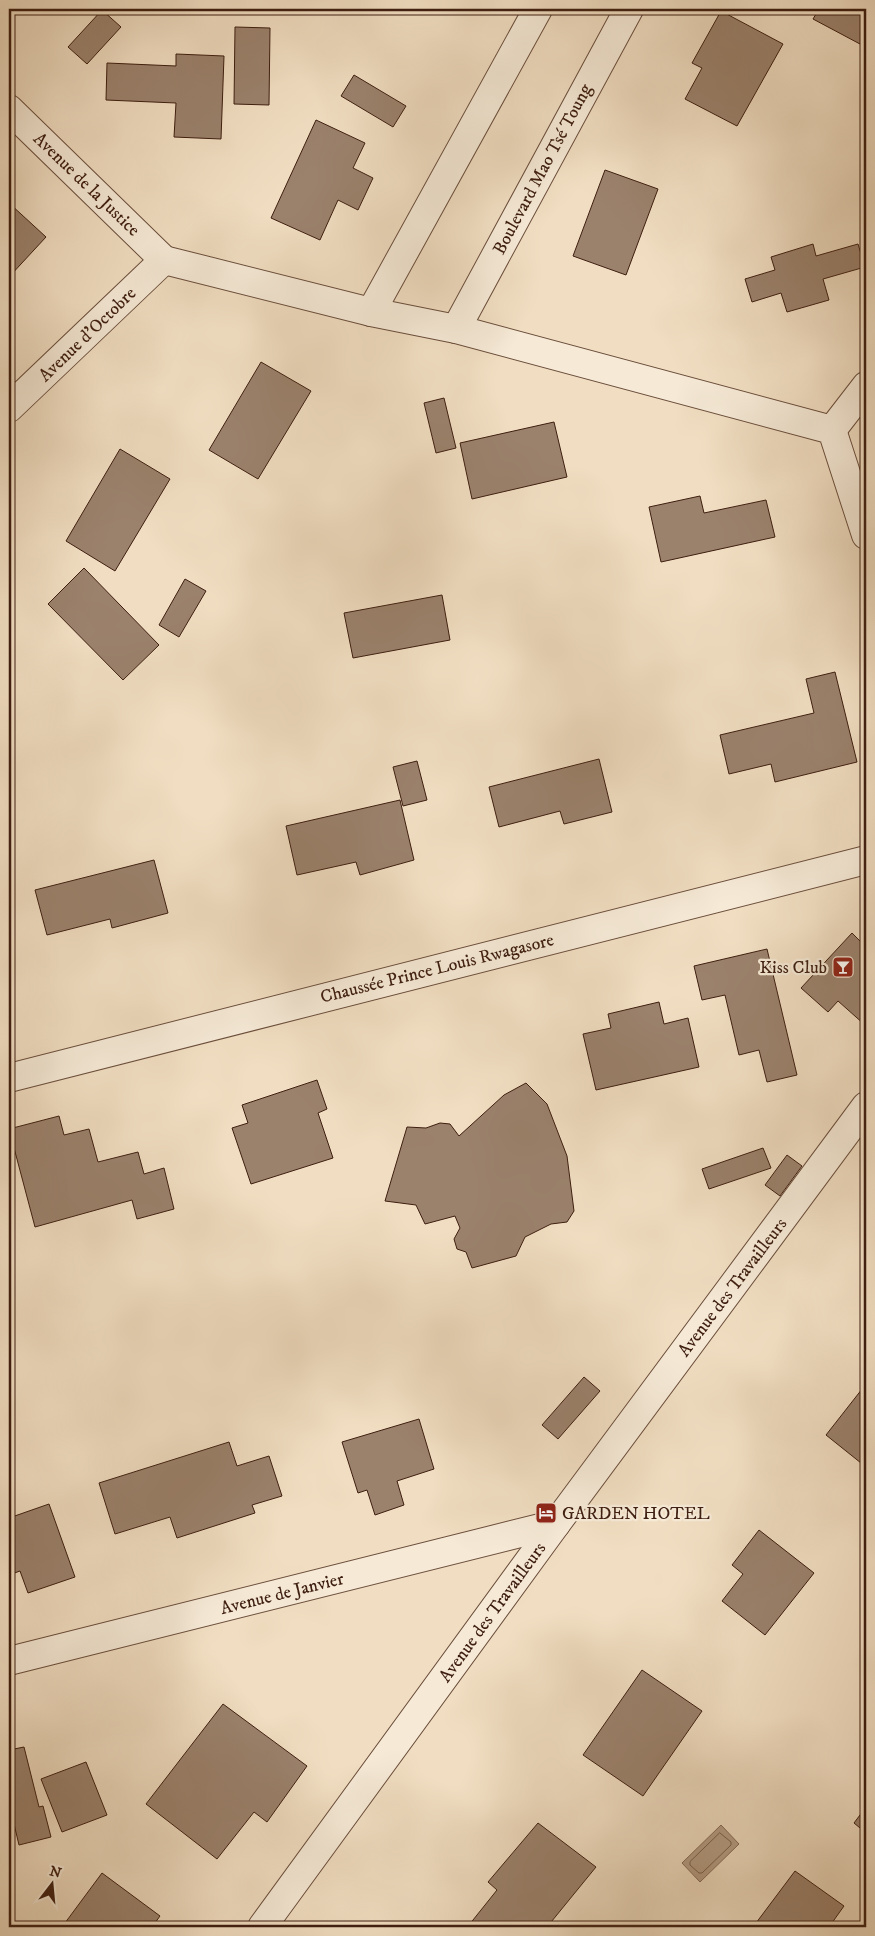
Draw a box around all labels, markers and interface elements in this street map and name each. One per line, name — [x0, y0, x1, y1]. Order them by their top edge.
street label: Boulevard Mao Tsé Toung — [489, 80, 597, 259]
street label: Avenue de la Justice — [28, 128, 144, 241]
street label: Avenue d'Octobre — [34, 283, 141, 387]
street label: Chaussée Prince Louis Rwagasore — [318, 929, 556, 1009]
bar icon: Kiss Club — [831, 955, 855, 979]
place label: Kiss Club — [759, 957, 827, 979]
street label: Avenue des Travailleurs — [673, 1214, 792, 1361]
hotel icon: GARDEN HOTEL — [534, 1501, 558, 1525]
place label: GARDEN HOTEL — [562, 1503, 710, 1525]
street label: Avenue des Travailleurs — [435, 1538, 551, 1687]
street label: Avenue de Janvier — [218, 1568, 347, 1620]
north arrow — [28, 1858, 78, 1908]
text: N — [47, 1862, 64, 1883]

